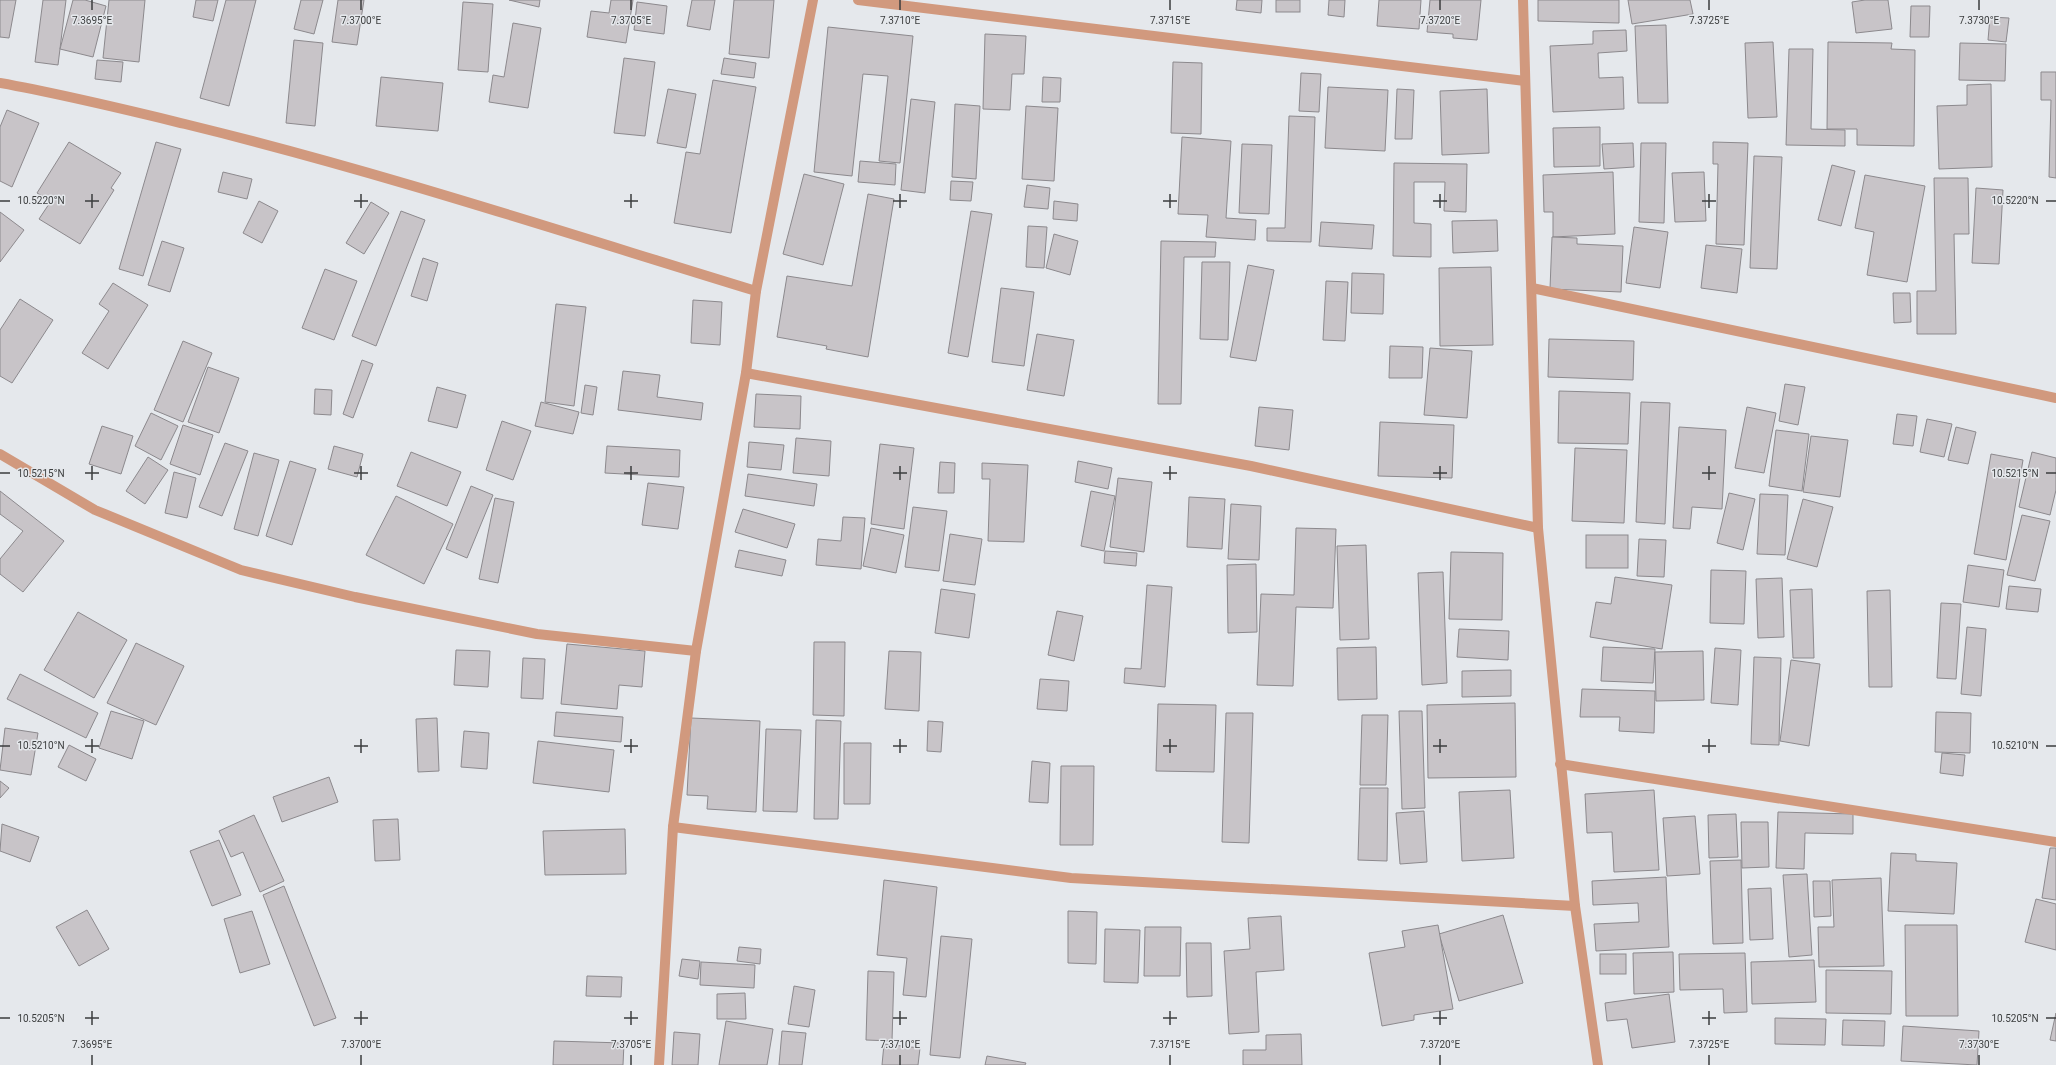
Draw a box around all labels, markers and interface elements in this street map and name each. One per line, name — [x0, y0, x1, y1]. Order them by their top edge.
text: 7.3695°E — [72, 15, 112, 26]
text: 7.3700°E — [341, 15, 381, 26]
text: 7.3705°E — [611, 15, 651, 26]
text: 7.3710°E — [880, 15, 920, 26]
text: 7.3715°E — [1150, 15, 1190, 26]
text: 7.3720°E — [1420, 15, 1460, 26]
text: 7.3725°E — [1689, 15, 1729, 26]
text: 7.3730°E — [1959, 15, 1999, 26]
text: 10.5220°N — [17, 195, 65, 206]
text: 10.5220°N — [1991, 195, 2039, 206]
text: 10.5215°N — [17, 468, 65, 479]
text: 10.5215°N — [1991, 468, 2039, 479]
text: 10.5210°N — [17, 740, 65, 751]
text: 10.5210°N — [1991, 740, 2039, 751]
text: 10.5205°N — [17, 1013, 65, 1024]
text: 10.5205°N — [1991, 1013, 2039, 1024]
text: 7.3695°E — [72, 1039, 112, 1050]
text: 7.3700°E — [341, 1039, 381, 1050]
text: 7.3705°E — [611, 1039, 651, 1050]
text: 7.3710°E — [880, 1039, 920, 1050]
text: 7.3715°E — [1150, 1039, 1190, 1050]
text: 7.3720°E — [1420, 1039, 1460, 1050]
text: 7.3725°E — [1689, 1039, 1729, 1050]
text: 7.3730°E — [1959, 1039, 1999, 1050]

